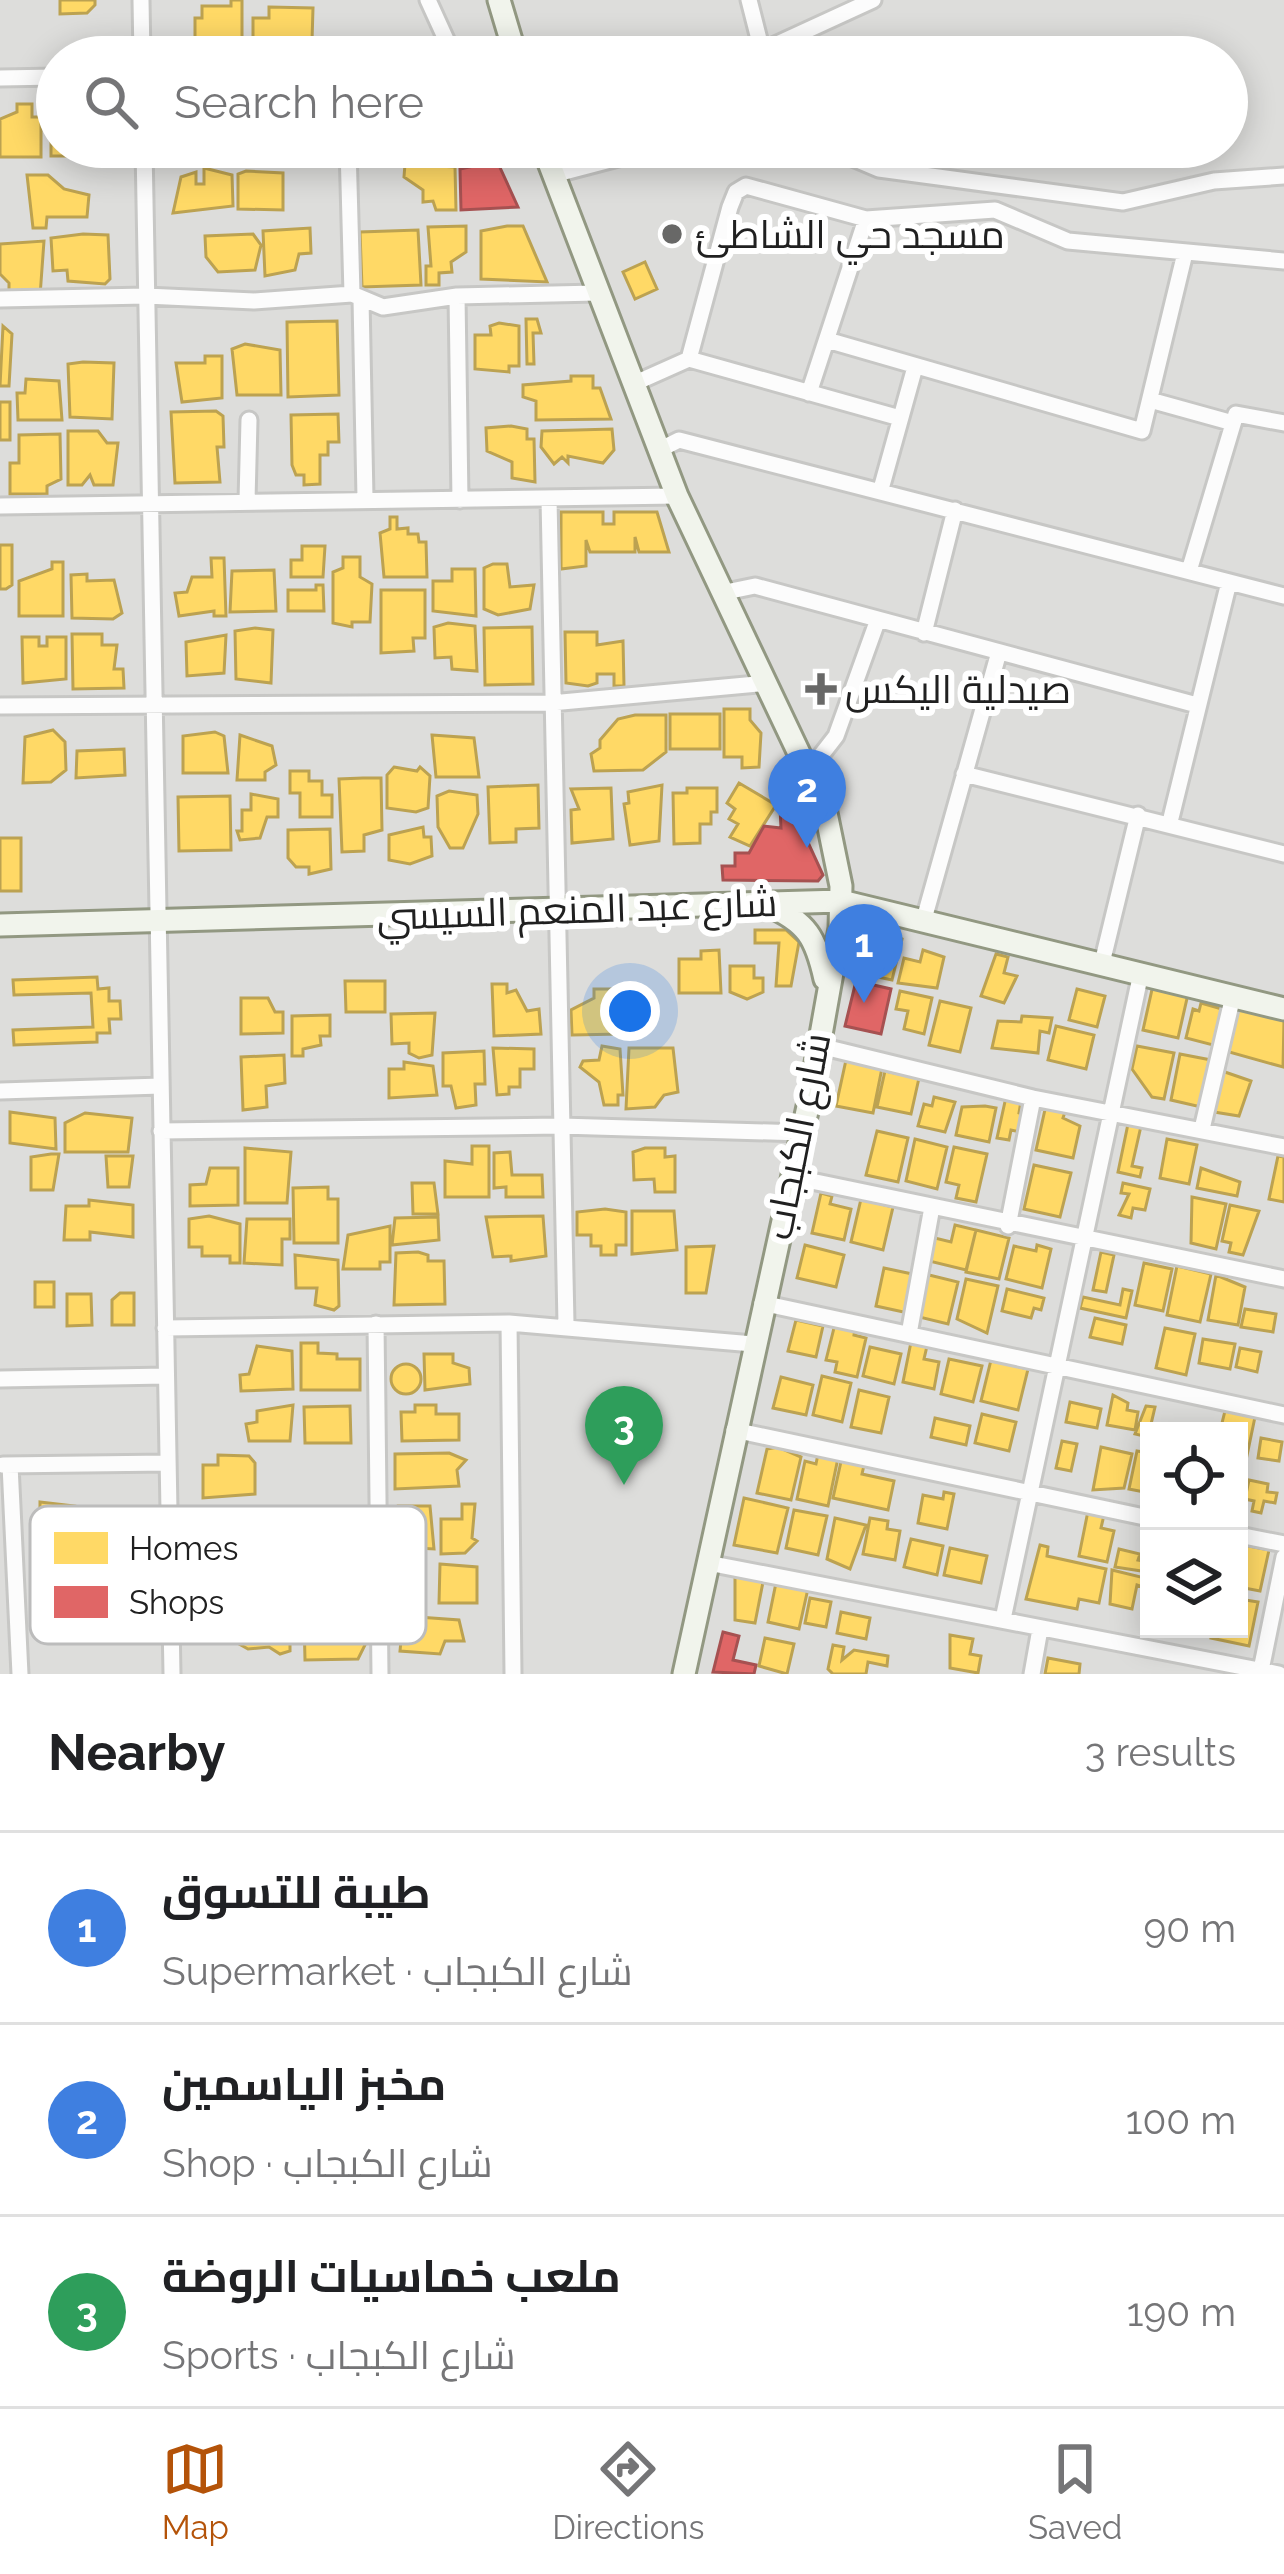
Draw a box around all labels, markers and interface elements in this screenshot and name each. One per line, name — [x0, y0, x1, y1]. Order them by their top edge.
search box — [36, 36, 1248, 168]
icon: search — [78, 69, 144, 135]
text: Search here — [174, 76, 424, 129]
place label: مسجد حي الشاطئ — [696, 211, 1005, 265]
marker: مسجد حي الشاطئ — [659, 221, 685, 247]
place label: صيدلية اليكس — [845, 666, 1071, 713]
marker: صيدلية اليكس — [808, 676, 834, 702]
pin: 2 — [768, 749, 846, 848]
street label: شارع عبد المنعم السيسي — [376, 879, 778, 945]
pin: 1 — [825, 904, 903, 1003]
your location — [600, 981, 660, 1041]
street label: شارع الكبجاب — [754, 1029, 844, 1244]
pin: 3 — [585, 1386, 663, 1485]
map controls — [1140, 1422, 1248, 1638]
button: locate — [1140, 1422, 1248, 1530]
legend — [30, 1506, 426, 1644]
text: Homes — [129, 1529, 238, 1568]
button: layers — [1140, 1530, 1248, 1638]
text: Shops — [129, 1583, 224, 1622]
text: Nearby — [48, 1722, 225, 1782]
text: 3 results — [1085, 1729, 1236, 1775]
text: طيبة للتسوق — [162, 1866, 431, 1919]
text: 1 — [77, 1905, 97, 1951]
text: 90 m — [1143, 1905, 1236, 1951]
text: Supermarket · شارع الكبجاب — [162, 1948, 633, 1994]
text: مخبز الياسمين — [162, 2058, 446, 2111]
text: 2 — [76, 2097, 98, 2143]
text: 100 m — [1126, 2097, 1236, 2143]
text: Shop · شارع الكبجاب — [162, 2140, 493, 2186]
text: ملعب خماسيات الروضة — [162, 2250, 621, 2303]
text: 3 — [76, 2289, 98, 2335]
text: 190 m — [1127, 2289, 1236, 2335]
text: Sports · شارع الكبجاب — [162, 2332, 515, 2378]
tab: Map — [162, 2436, 229, 2547]
tab: Directions — [552, 2436, 705, 2547]
tab: Saved — [1028, 2436, 1122, 2547]

